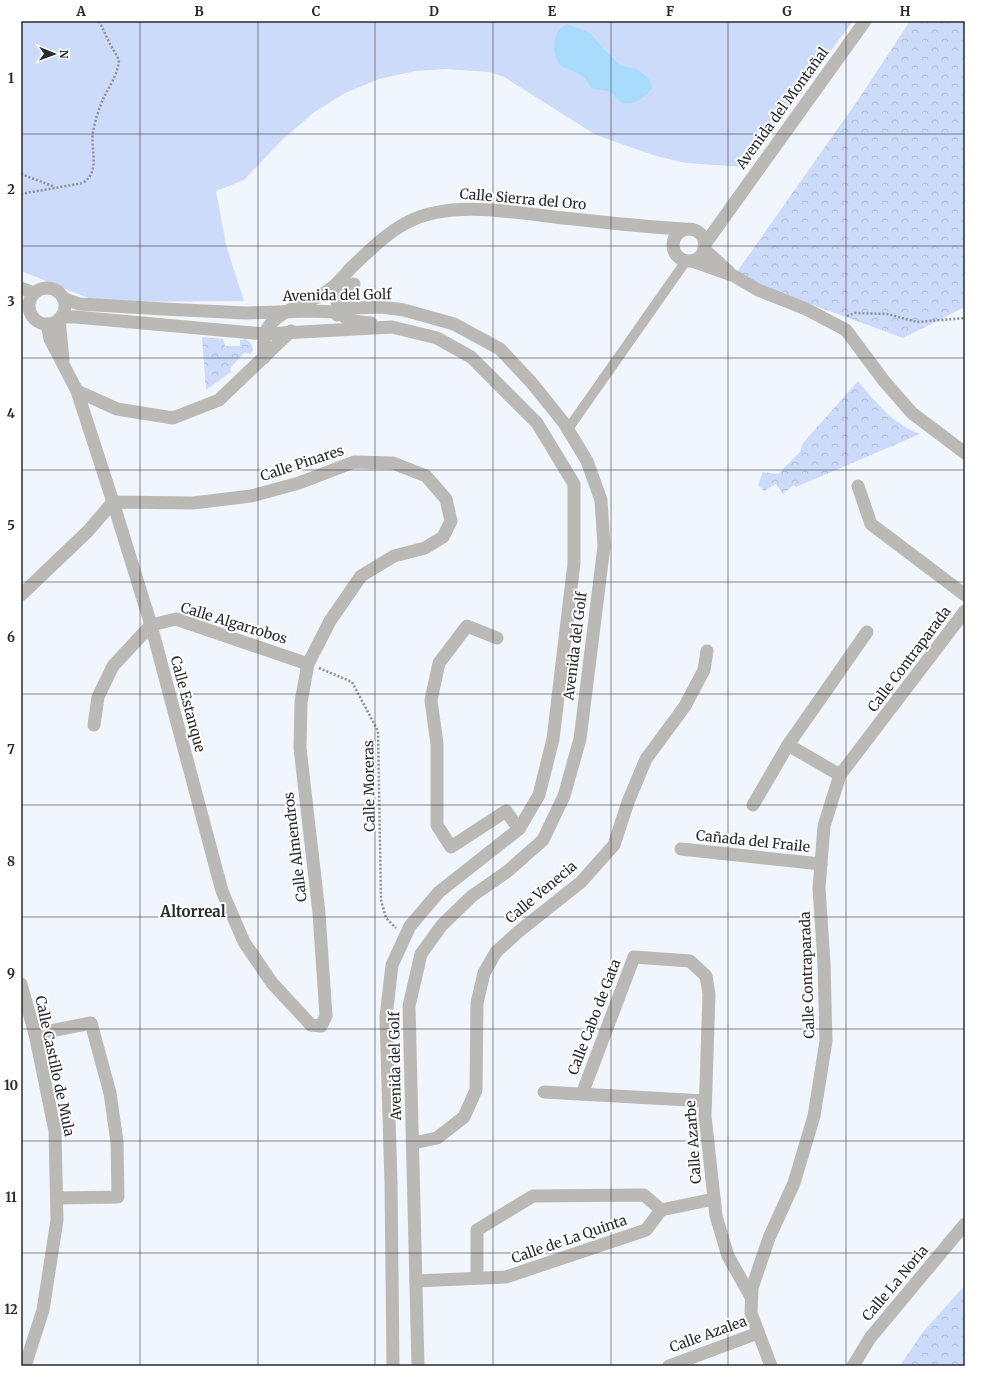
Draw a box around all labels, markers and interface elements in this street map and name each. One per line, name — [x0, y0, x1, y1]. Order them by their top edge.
text: A — [75, 3, 86, 20]
text: B — [194, 3, 204, 20]
text: C — [312, 3, 321, 20]
text: D — [429, 3, 439, 20]
text: E — [548, 3, 557, 20]
text: F — [666, 3, 674, 20]
text: G — [782, 3, 792, 20]
text: H — [900, 3, 911, 20]
north arrow — [34, 34, 74, 74]
street label: Avenida del Montañal — [731, 43, 833, 173]
text: N — [57, 50, 71, 59]
text: 1 — [8, 70, 14, 87]
text: 2 — [7, 181, 15, 198]
street label: Calle Sierra del Oro — [459, 184, 587, 214]
street label: Avenida del Golf — [281, 285, 392, 305]
text: 3 — [7, 293, 15, 310]
text: 4 — [7, 405, 16, 422]
street label: Calle Pinares — [258, 441, 346, 485]
text: 5 — [7, 517, 15, 534]
street label: Avenida del Golf — [559, 590, 591, 702]
street label: Calle Algarrobos — [178, 598, 290, 648]
street label: Calle Contraparada — [863, 602, 955, 715]
text: 6 — [7, 629, 15, 646]
street label: Calle Estanque — [167, 654, 209, 754]
street label: Calle Moreras — [359, 740, 379, 832]
text: 7 — [7, 741, 15, 758]
street label: Calle Almendros — [279, 791, 311, 903]
street label: Cañada del Fraile — [695, 826, 811, 856]
text: 8 — [7, 853, 15, 870]
street label: Calle Venecia — [502, 857, 581, 927]
district label: Altorreal — [159, 902, 226, 921]
street label: Calle Contraparada — [796, 911, 818, 1039]
street label: Calle Cabo de Gata — [564, 956, 625, 1078]
text: 9 — [7, 965, 15, 982]
street label: Calle Castillo de Mula — [31, 994, 79, 1138]
street label: Avenida del Golf — [385, 1011, 405, 1122]
text: 10 — [4, 1077, 18, 1094]
street label: Calle Azarbe — [681, 1100, 705, 1184]
text: 11 — [5, 1189, 17, 1206]
street label: Calle de La Quinta — [509, 1211, 630, 1267]
street label: Calle La Noria — [858, 1241, 932, 1325]
text: 12 — [4, 1301, 18, 1318]
street label: Calle Azalea — [667, 1312, 750, 1356]

